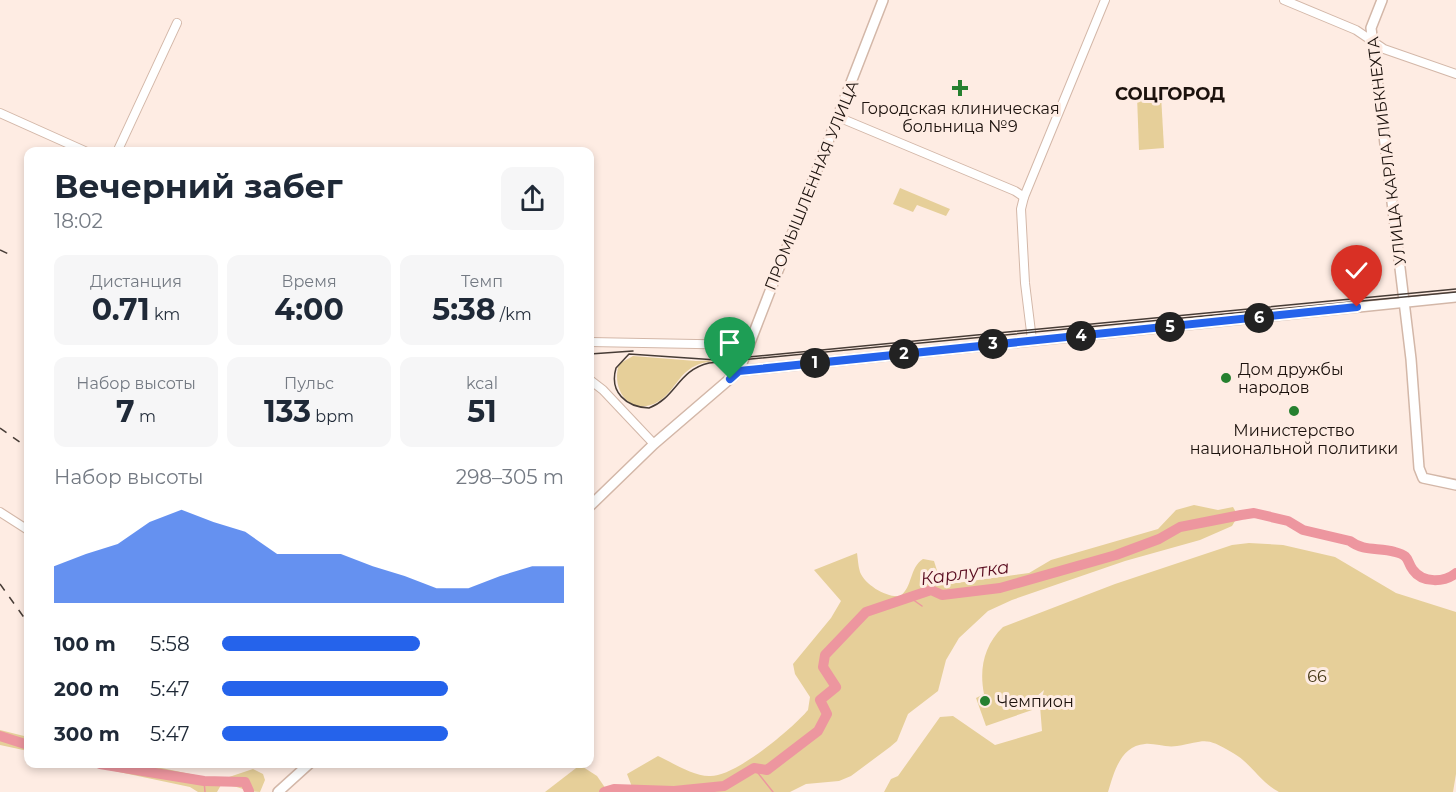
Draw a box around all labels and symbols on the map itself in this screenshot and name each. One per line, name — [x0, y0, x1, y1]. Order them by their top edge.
street label: УЛИЦА КАРЛА ЛИБКНЕХТА — [1363, 35, 1410, 266]
street label: ПРОМЫШЛЕННАЯ УЛИЦА — [761, 77, 862, 293]
marker: Городская клиническая больница №9 — [951, 79, 969, 97]
district label: СОЦГОРОД — [1115, 83, 1225, 105]
place label: Городская клиническая больница №9 — [860, 99, 1060, 136]
pin — [1331, 245, 1382, 307]
pin: 6 — [1244, 303, 1274, 333]
pin: 5 — [1155, 312, 1185, 342]
pin — [704, 317, 755, 379]
pin: 4 — [1066, 321, 1096, 351]
pin: 3 — [978, 329, 1008, 359]
pin: 2 — [889, 339, 919, 369]
pin: 1 — [800, 348, 830, 378]
place label: Дом дружбы народов — [1238, 360, 1343, 397]
marker: Дом дружбы народов — [1219, 371, 1233, 385]
marker: Министерство национальной политики — [1287, 404, 1301, 418]
place label: Министерство национальной политики — [1190, 421, 1398, 458]
water label: Карлутка — [919, 556, 1011, 590]
park label: 66 — [1307, 667, 1327, 686]
place label: Чемпион — [997, 692, 1074, 711]
marker: Чемпион — [978, 694, 992, 708]

